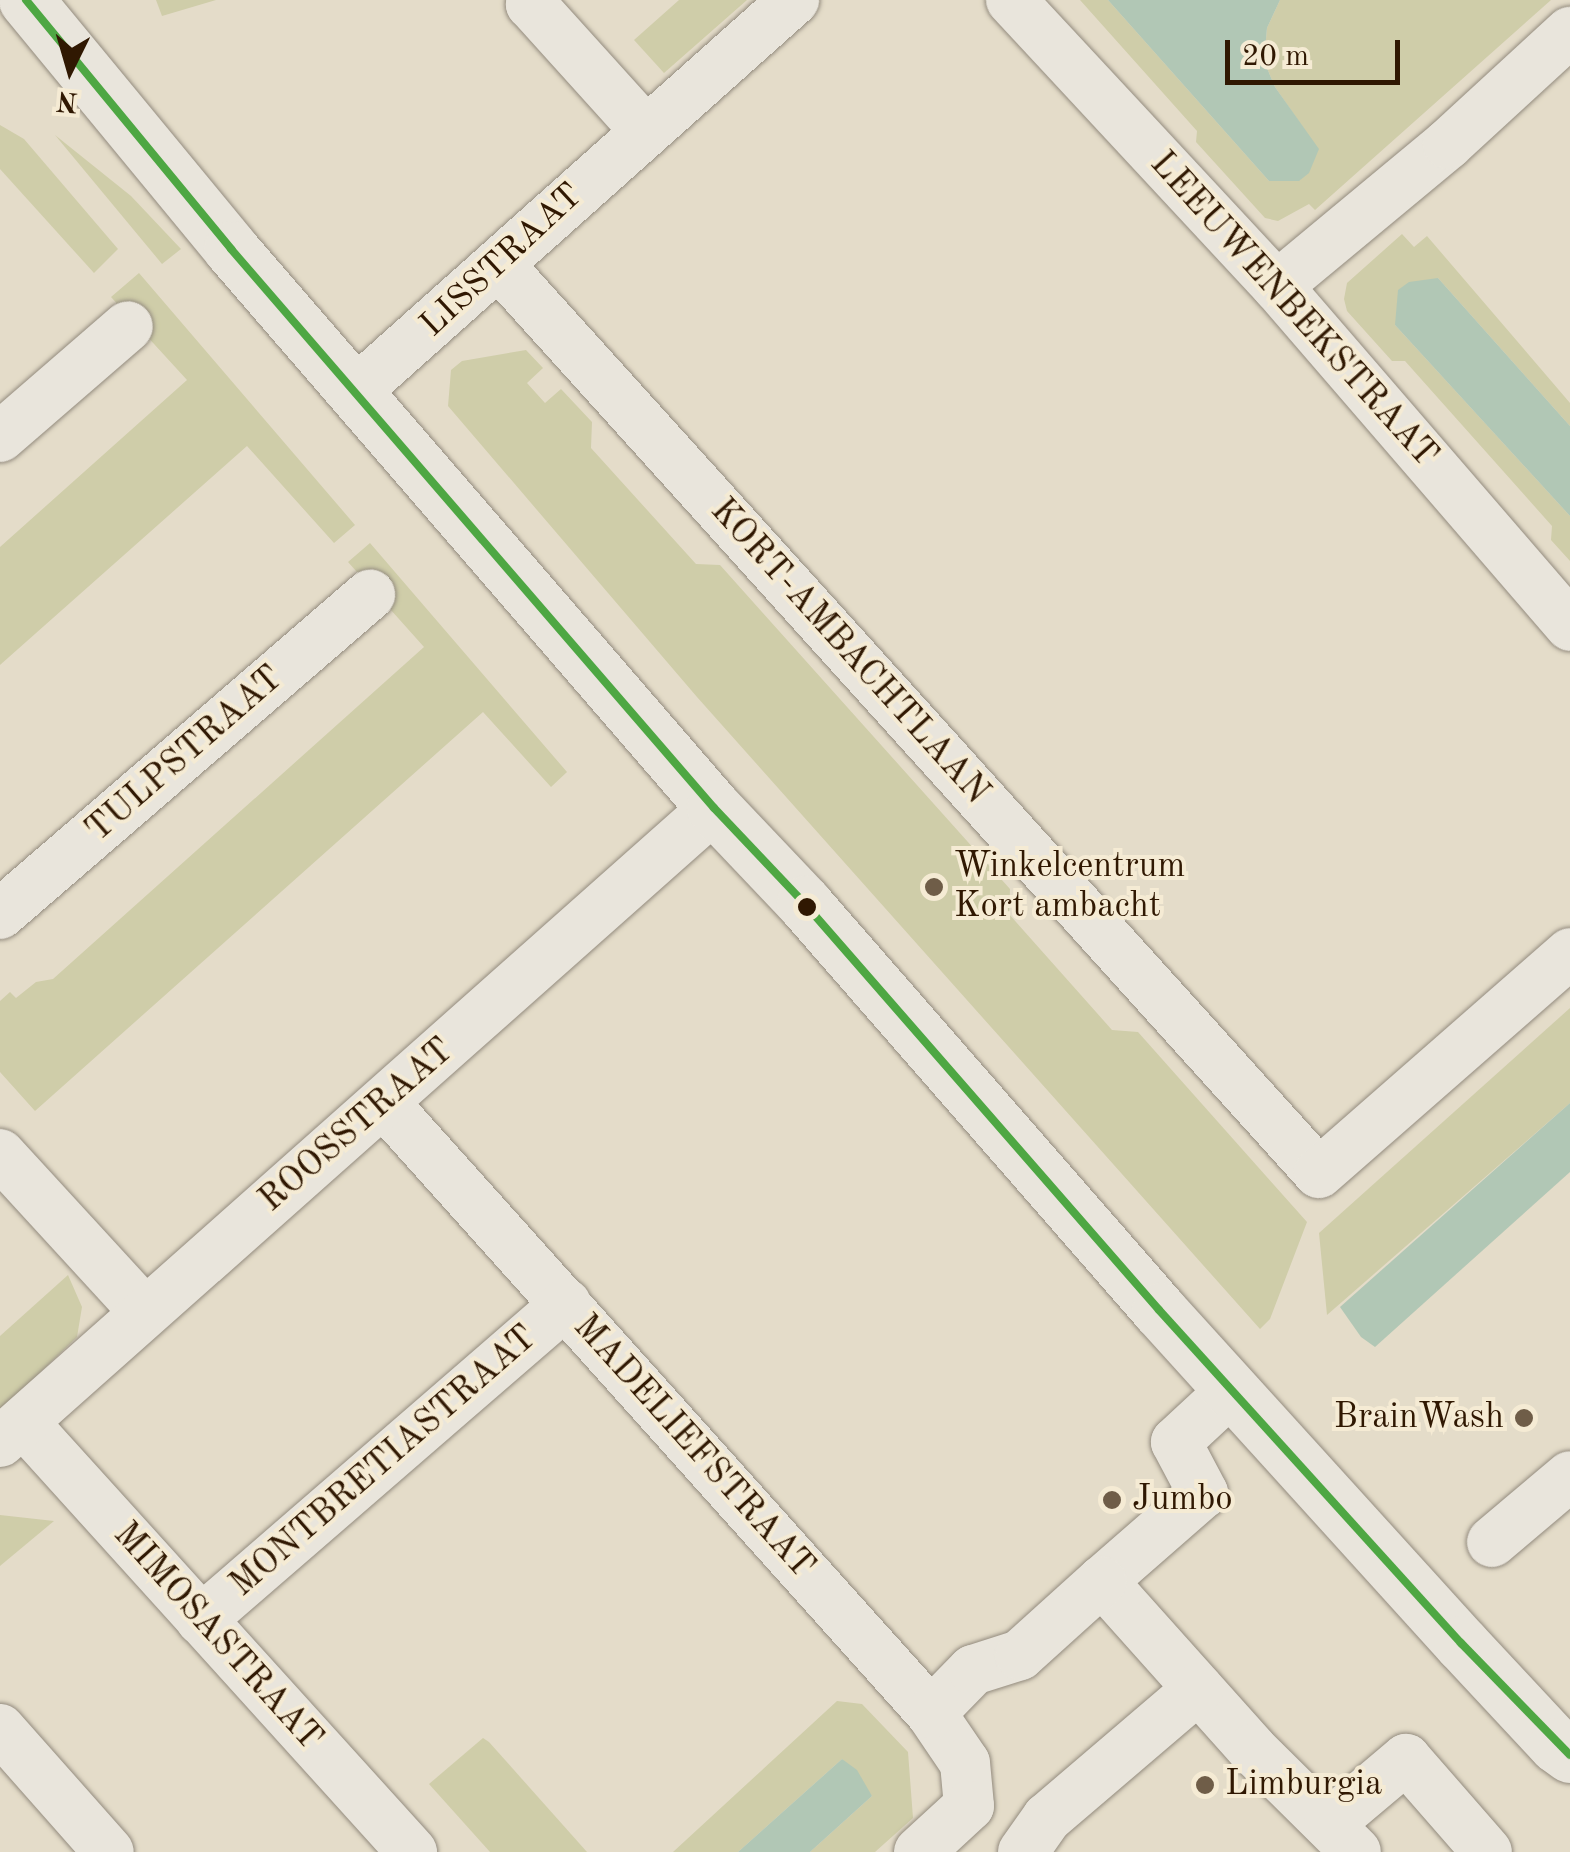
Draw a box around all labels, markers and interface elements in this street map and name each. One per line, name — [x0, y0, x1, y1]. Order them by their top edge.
north arrow — [20, 20, 120, 120]
scale bar — [1230, 20, 1405, 82]
text: 20 m — [1242, 42, 1309, 72]
text: N — [56, 85, 79, 115]
street label: LEEUWENBEKSTRAAT — [1140, 144, 1446, 476]
street label: LISSTRAAT — [412, 175, 592, 347]
street label: KORT-AMBACHTLAAN — [701, 491, 997, 813]
street label: TULPSTRAAT — [78, 658, 292, 852]
place label: Winkelcentrum Kort ambacht — [954, 846, 1185, 928]
marker: Winkelcentrum Kort ambacht — [923, 876, 945, 898]
unlabelled marker — [797, 897, 817, 917]
street label: ROOSSTRAAT — [252, 1030, 462, 1222]
street label: MADELIEFSTRAAT — [564, 1307, 822, 1587]
street label: MONTBRETIASTRAAT — [222, 1318, 546, 1606]
place label: BrainWash — [1334, 1397, 1504, 1439]
marker: BrainWash — [1513, 1407, 1535, 1429]
place label: Jumbo — [1132, 1479, 1233, 1521]
marker: Jumbo — [1101, 1489, 1123, 1511]
street label: MIMOSASTRAAT — [104, 1515, 330, 1759]
place label: Limburgia — [1225, 1764, 1382, 1806]
marker: Limburgia — [1194, 1774, 1216, 1796]

